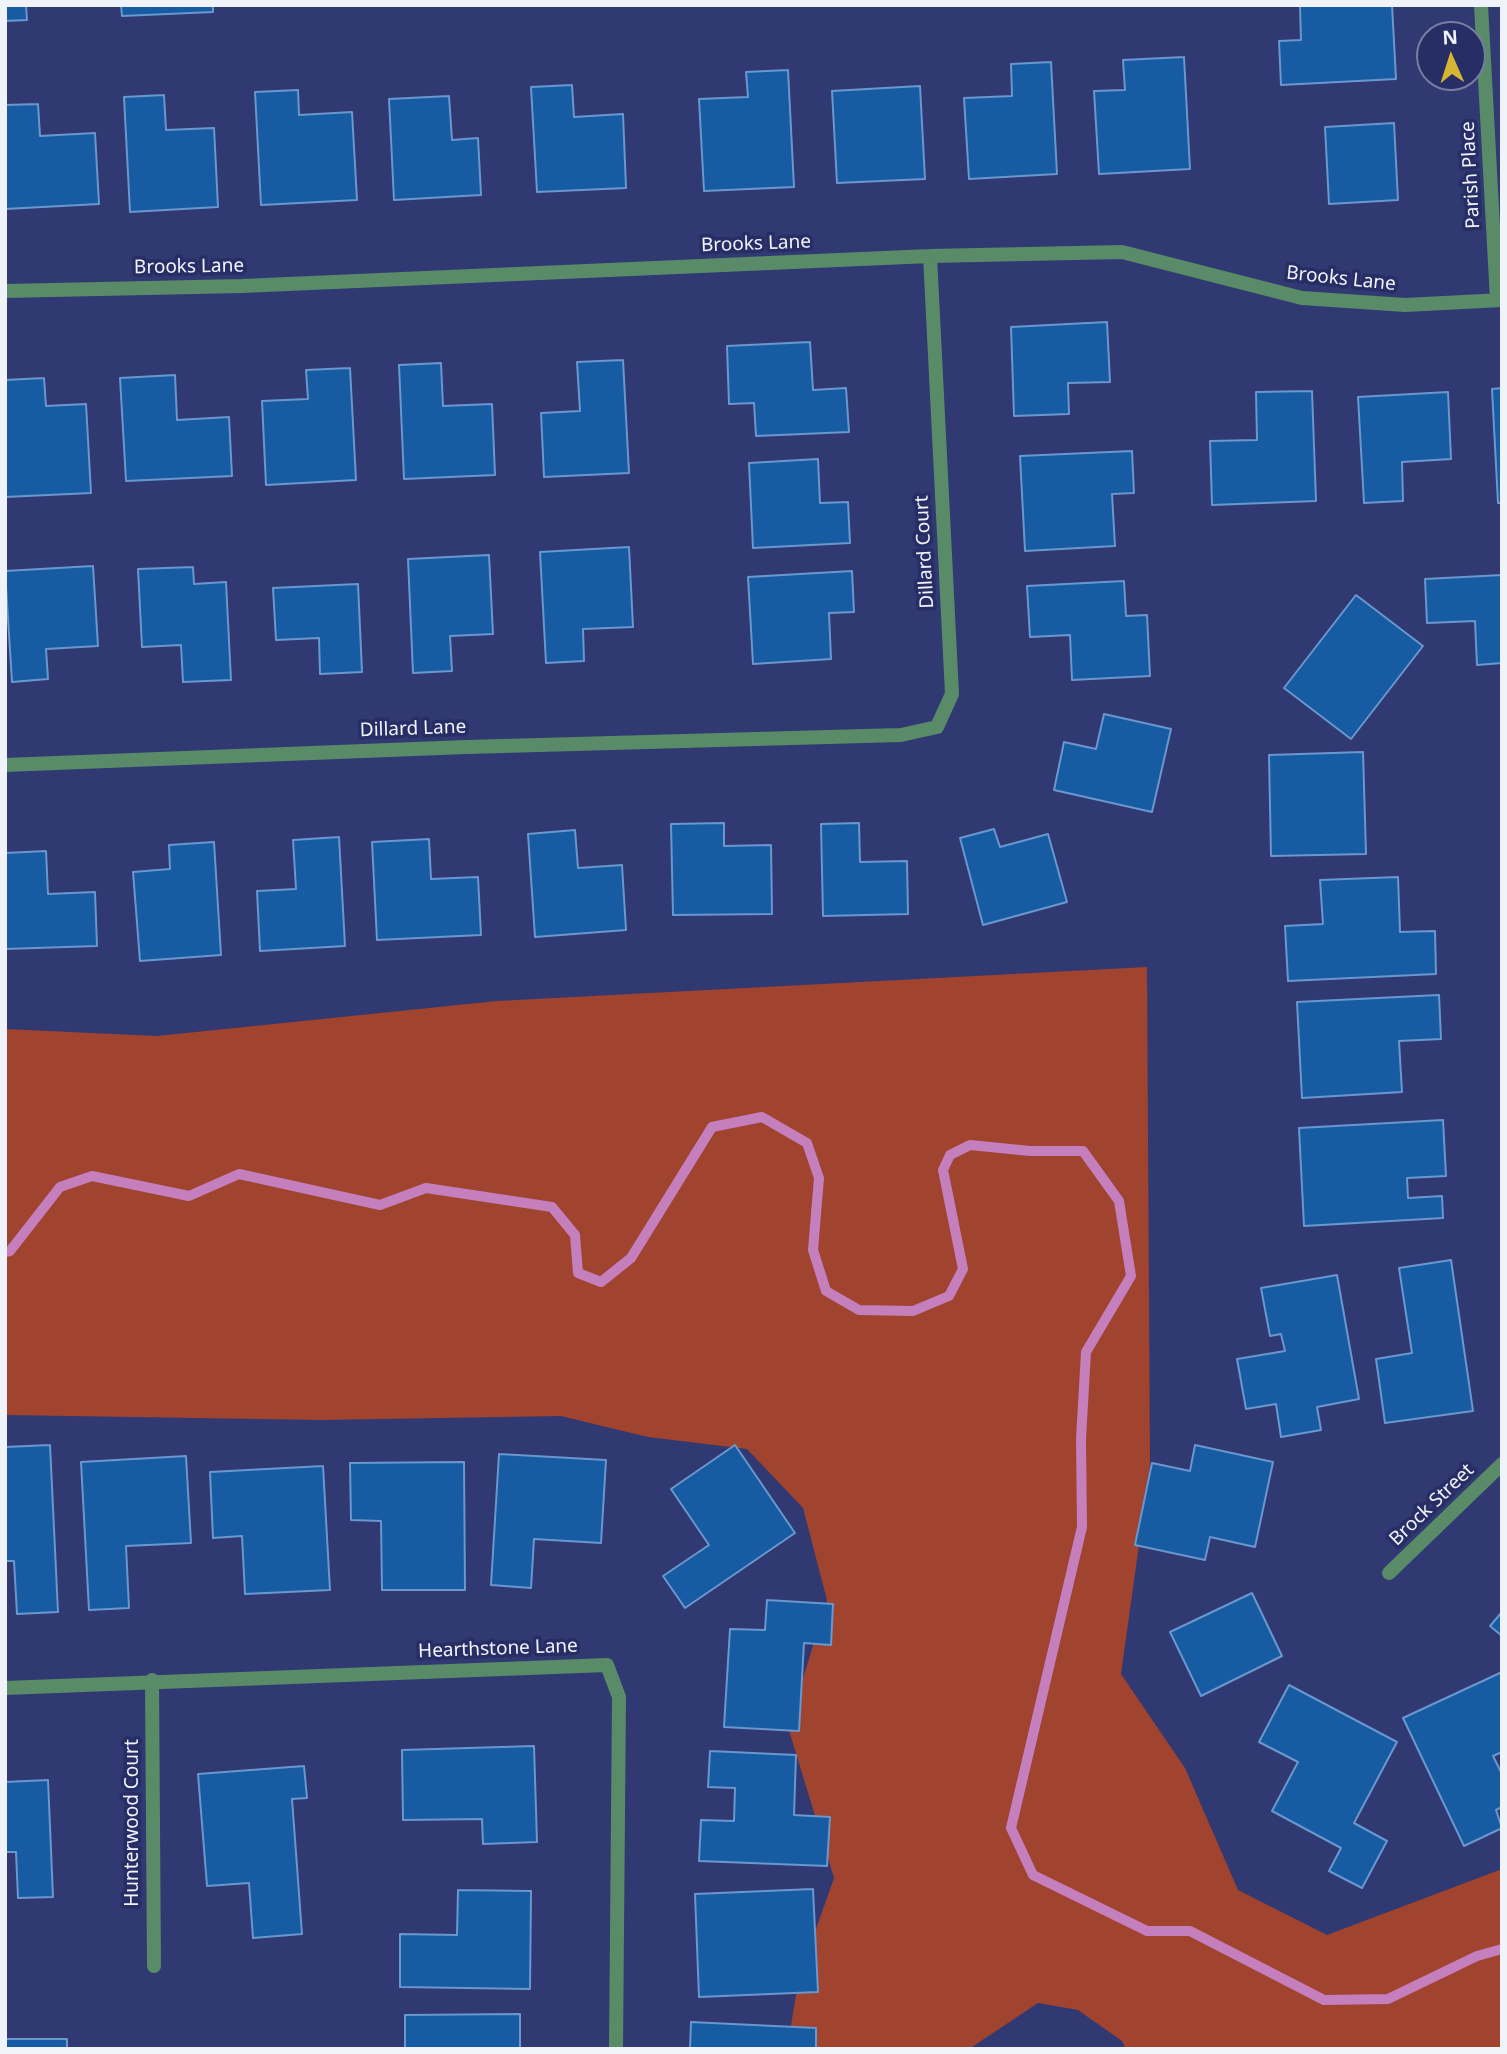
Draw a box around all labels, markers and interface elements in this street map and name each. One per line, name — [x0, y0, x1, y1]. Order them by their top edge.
north arrow — [1416, 21, 1486, 91]
text: N — [1442, 24, 1458, 50]
street label: Parish Place — [1457, 121, 1485, 229]
street label: Brooks Lane — [701, 231, 811, 257]
street label: Brooks Lane — [134, 255, 244, 279]
street label: Brooks Lane — [1285, 262, 1397, 296]
street label: Dillard Court — [911, 495, 939, 609]
street label: Dillard Lane — [359, 716, 467, 742]
street label: Brock Street — [1385, 1459, 1479, 1551]
street label: Hearthstone Lane — [418, 1635, 578, 1663]
street label: Hunterwood Court — [122, 1739, 144, 1907]

